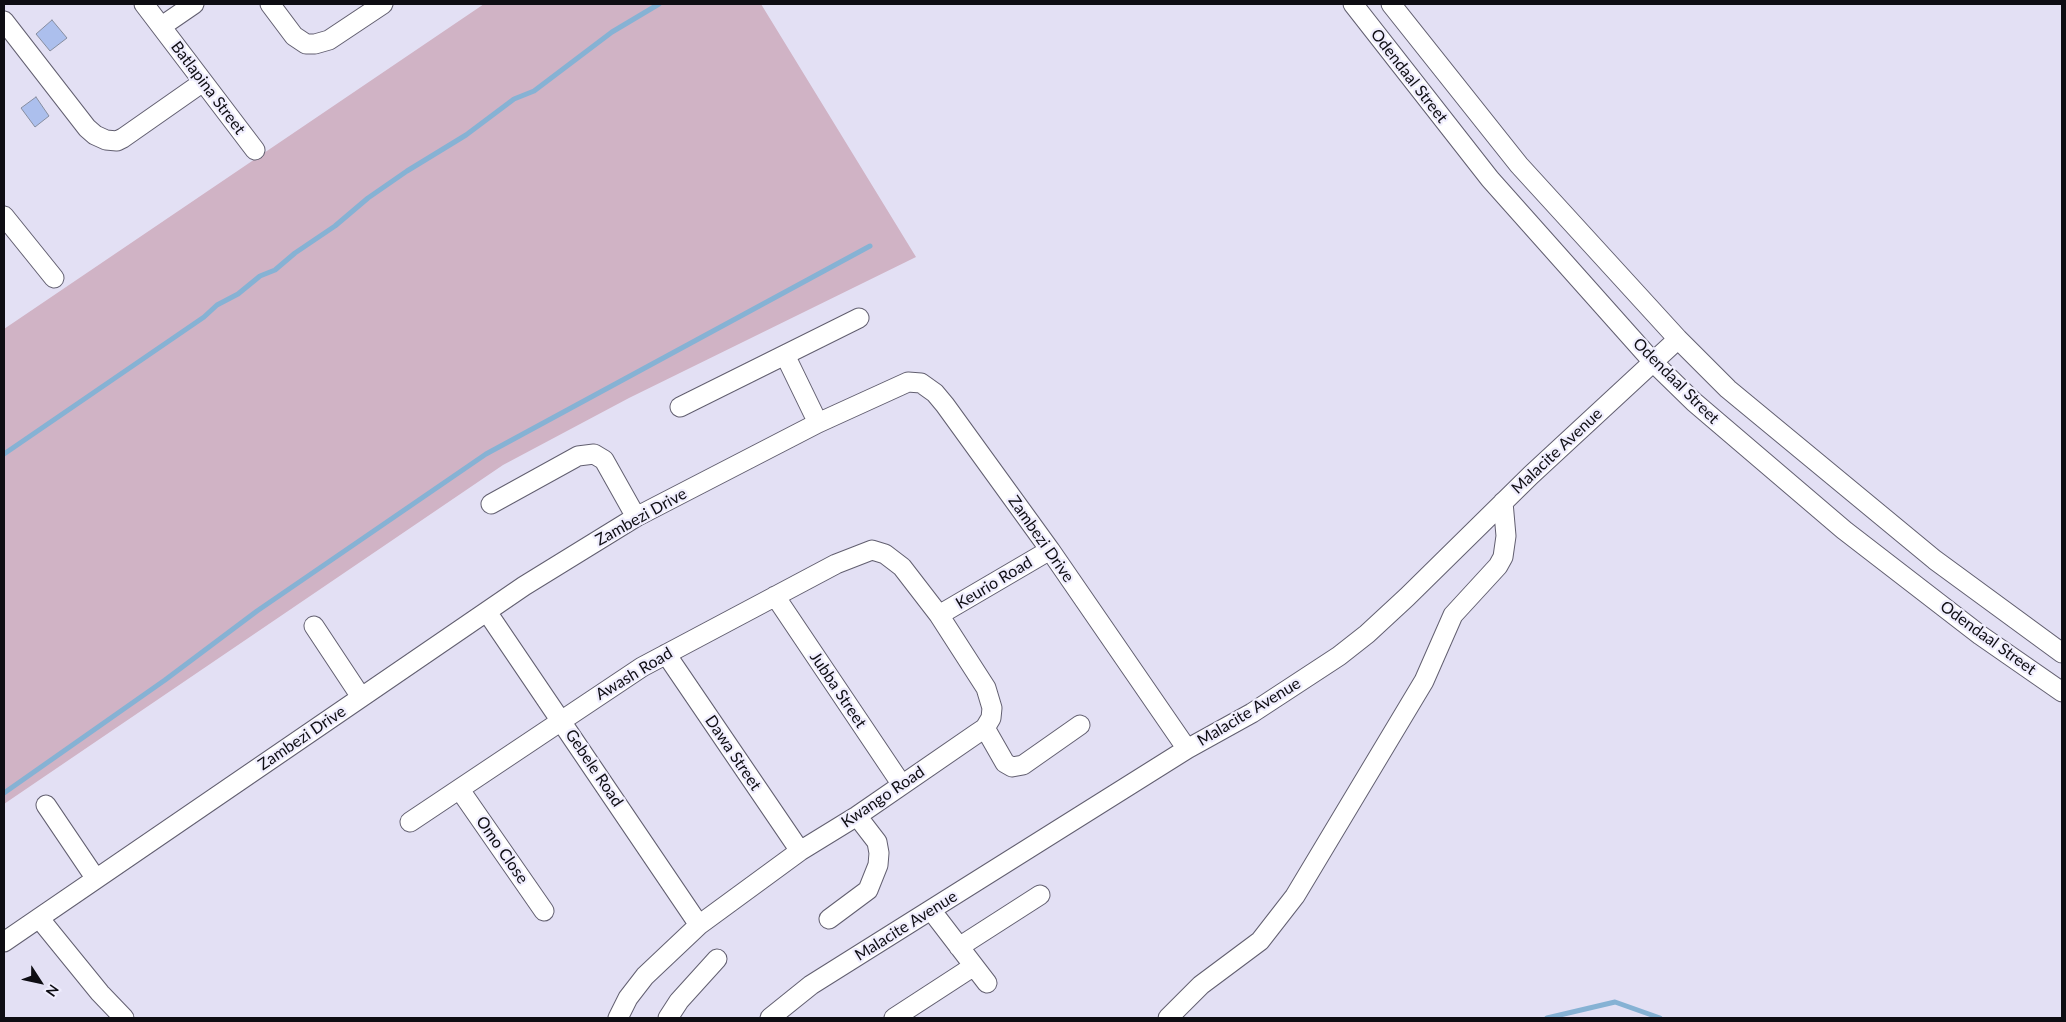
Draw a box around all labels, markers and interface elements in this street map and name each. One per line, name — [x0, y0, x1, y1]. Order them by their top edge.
street label: Odendaal Street — [1366, 25, 1452, 127]
street label: Batlapina Street — [167, 38, 249, 138]
street label: Odendaal Street — [1629, 334, 1723, 428]
street label: Malacite Avenue — [1508, 404, 1606, 498]
street label: Zambezi Drive — [592, 484, 690, 550]
street label: Zambezi Drive — [1004, 492, 1078, 586]
street label: Keurio Road — [952, 553, 1036, 613]
street label: Odendaal Street — [1936, 597, 2040, 679]
street label: Awash Road — [592, 644, 676, 704]
street label: Jubba Street — [806, 648, 870, 732]
street label: Malacite Avenue — [1194, 674, 1304, 750]
street label: Zambezi Drive — [255, 702, 349, 774]
street label: Dawa Street — [701, 712, 765, 794]
street label: Gebele Road — [561, 726, 627, 810]
street label: Kwango Road — [838, 762, 928, 832]
street label: Omo Close — [472, 813, 532, 887]
street label: Malacite Avenue — [851, 887, 961, 965]
north arrow — [15, 957, 65, 1007]
text: N — [43, 982, 63, 1000]

